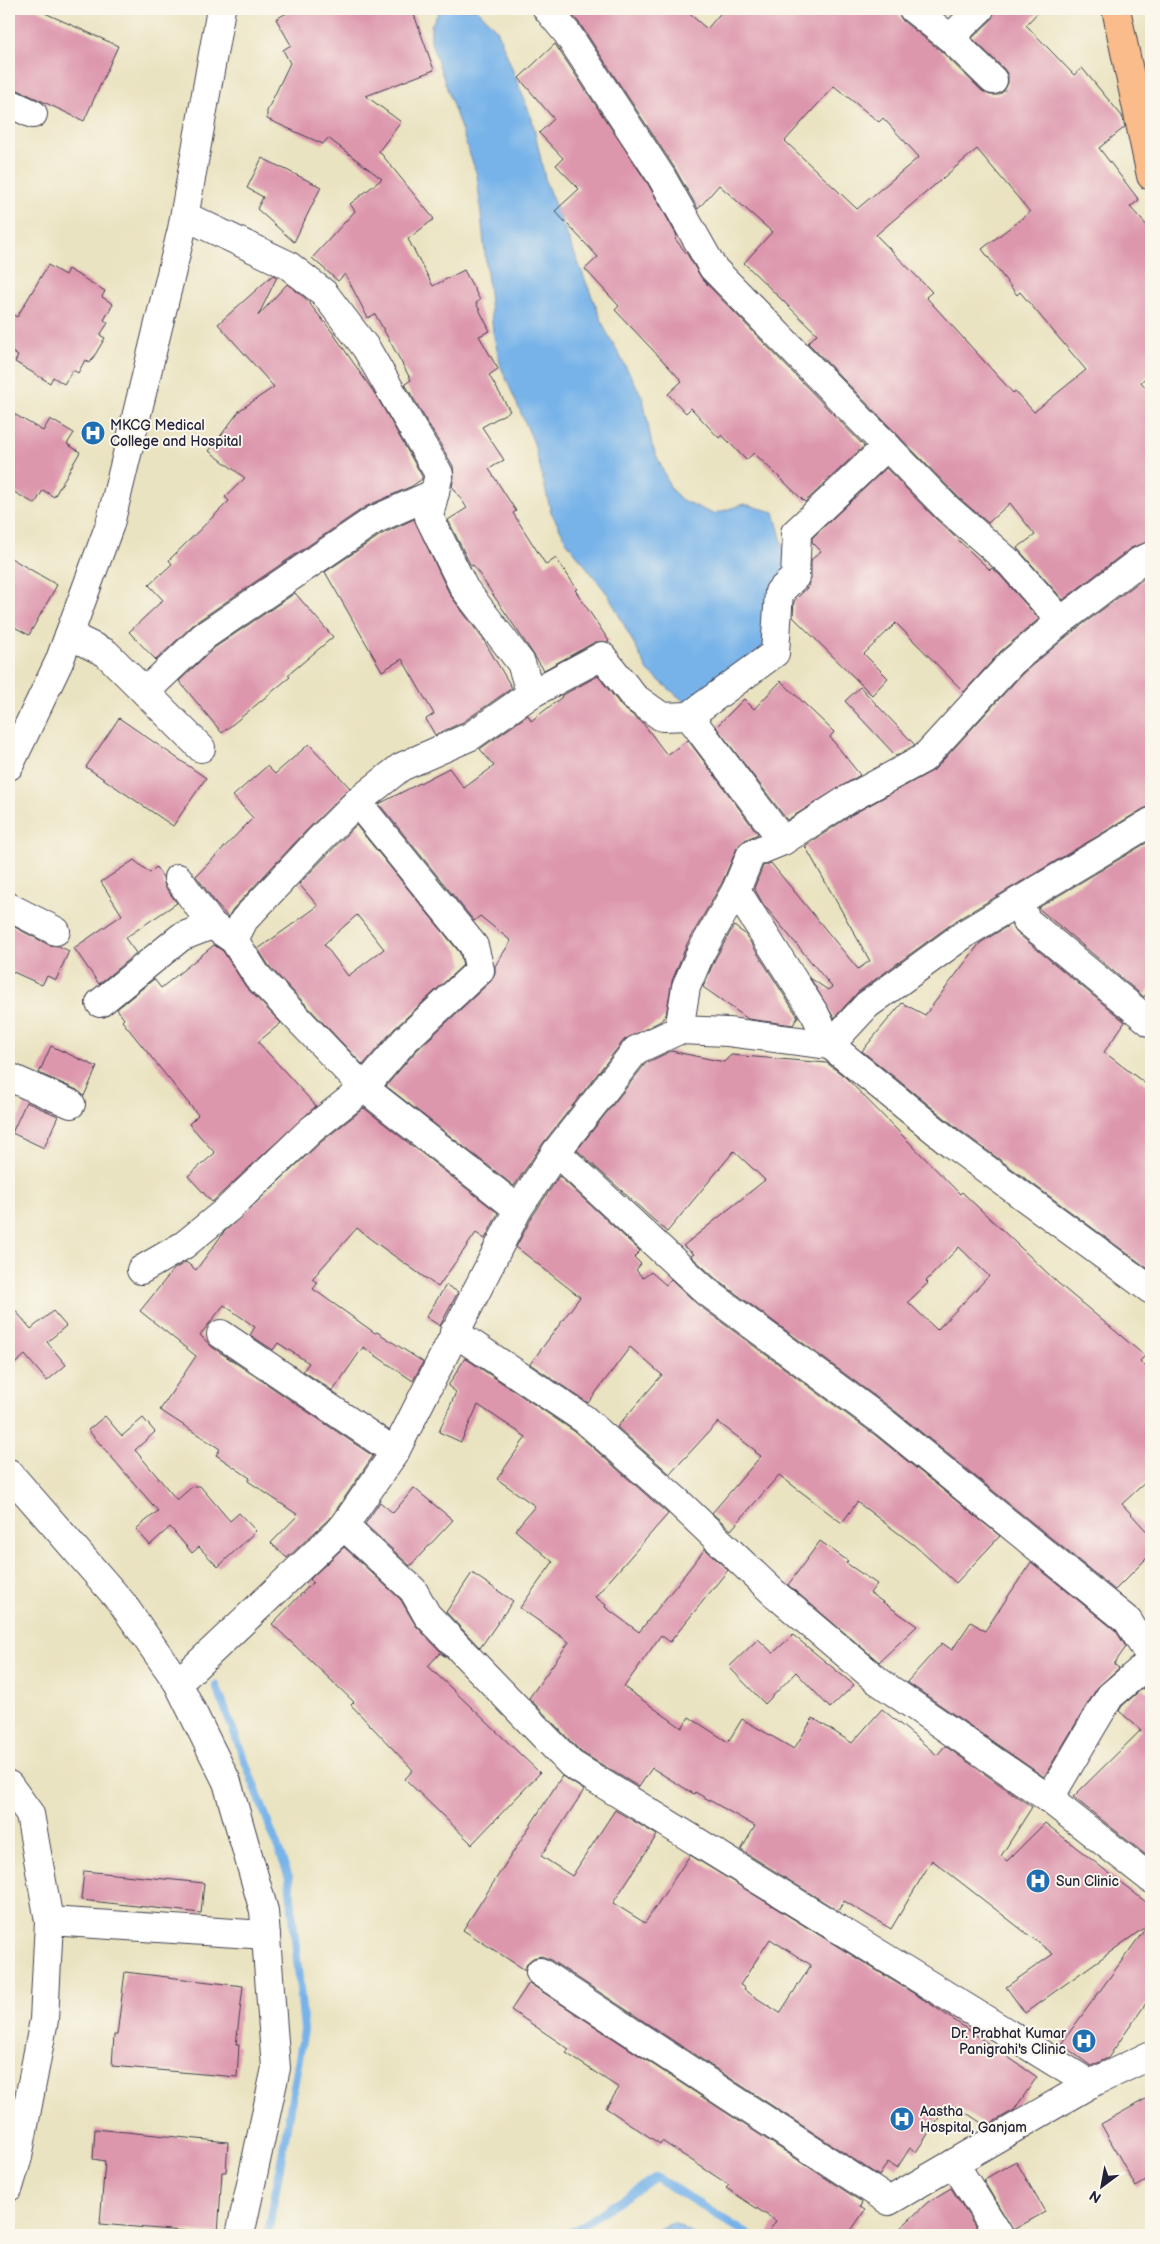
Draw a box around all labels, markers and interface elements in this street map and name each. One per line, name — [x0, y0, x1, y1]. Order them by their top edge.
place label: MKCG Medical College and Hospital — [110, 417, 242, 450]
hospital icon: MKCG Medical College and Hospital — [80, 420, 106, 446]
hospital icon: Sun Clinic — [1025, 1868, 1051, 1894]
place label: Sun Clinic — [1056, 1873, 1119, 1890]
place label: Dr. Prabhat Kumar Panigrahi's Clinic — [951, 2025, 1067, 2058]
hospital icon: Dr. Prabhat Kumar Panigrahi's Clinic — [1071, 2028, 1097, 2054]
place label: Aastha Hospital, Ganjam — [920, 2103, 1027, 2136]
hospital icon: Aastha Hospital, Ganjam — [889, 2106, 915, 2132]
north arrow — [1078, 2162, 1128, 2212]
text: N — [1086, 2187, 1104, 2207]

